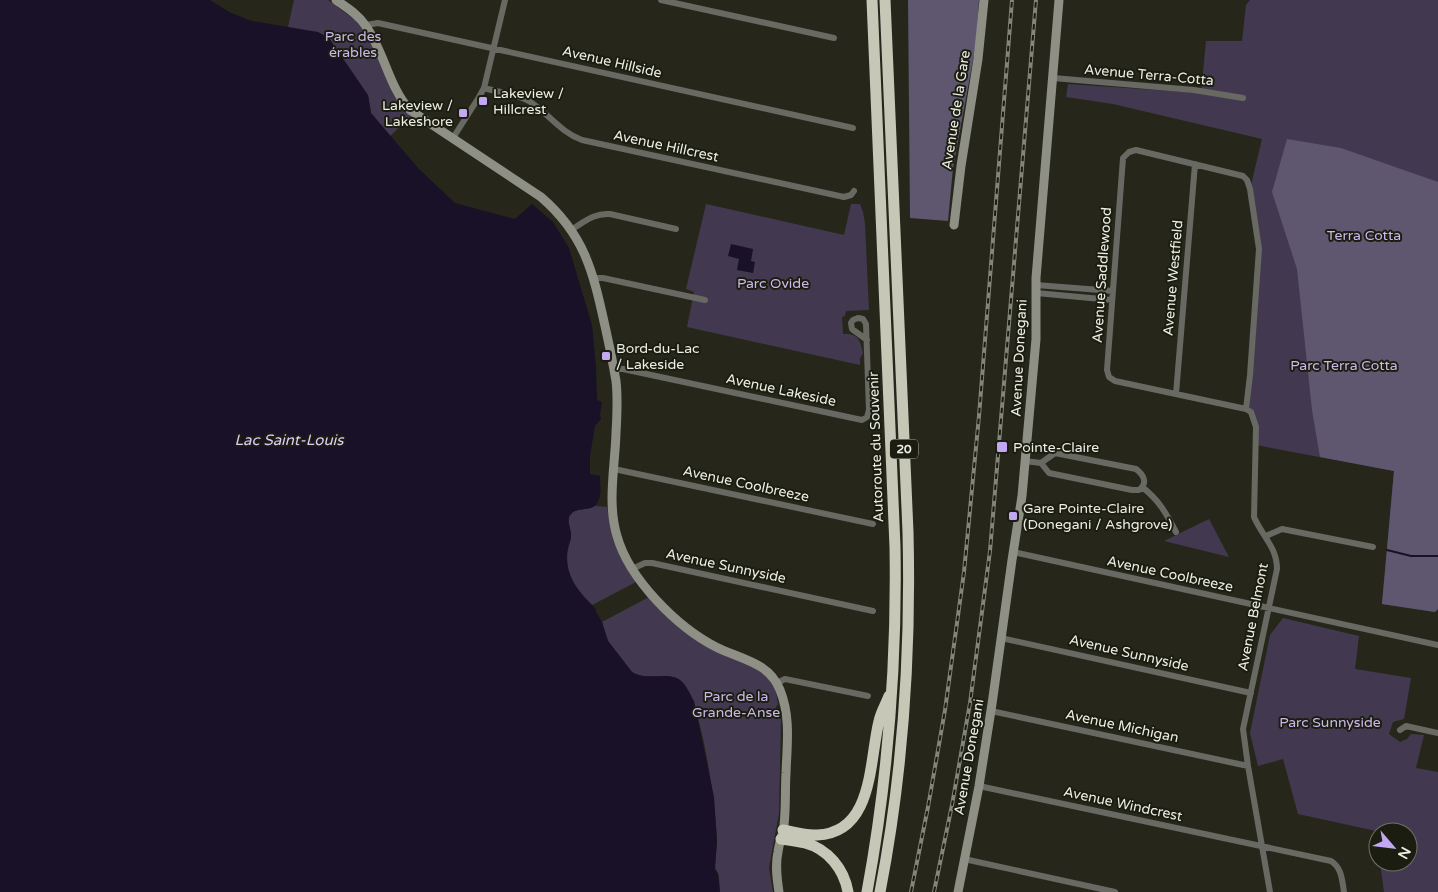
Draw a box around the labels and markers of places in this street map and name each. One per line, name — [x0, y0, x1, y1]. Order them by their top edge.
place label: Lakeview / Hillcrest — [493, 85, 564, 118]
marker: Lakeview / Hillcrest — [477, 95, 489, 107]
place label: Lakeview / Lakeshore — [382, 97, 453, 130]
marker: Lakeview / Lakeshore — [457, 107, 469, 119]
place label: Bord-du-Lac / Lakeside — [616, 340, 699, 373]
marker: Bord-du-Lac / Lakeside — [600, 350, 612, 362]
place label: Pointe-Claire — [1013, 439, 1099, 456]
marker: Pointe-Claire — [995, 440, 1009, 454]
place label: Gare Pointe-Claire (Donegani / Ashgrove) — [1023, 500, 1172, 533]
marker: Gare Pointe-Claire (Donegani / Ashgrove) — [1007, 510, 1019, 522]

